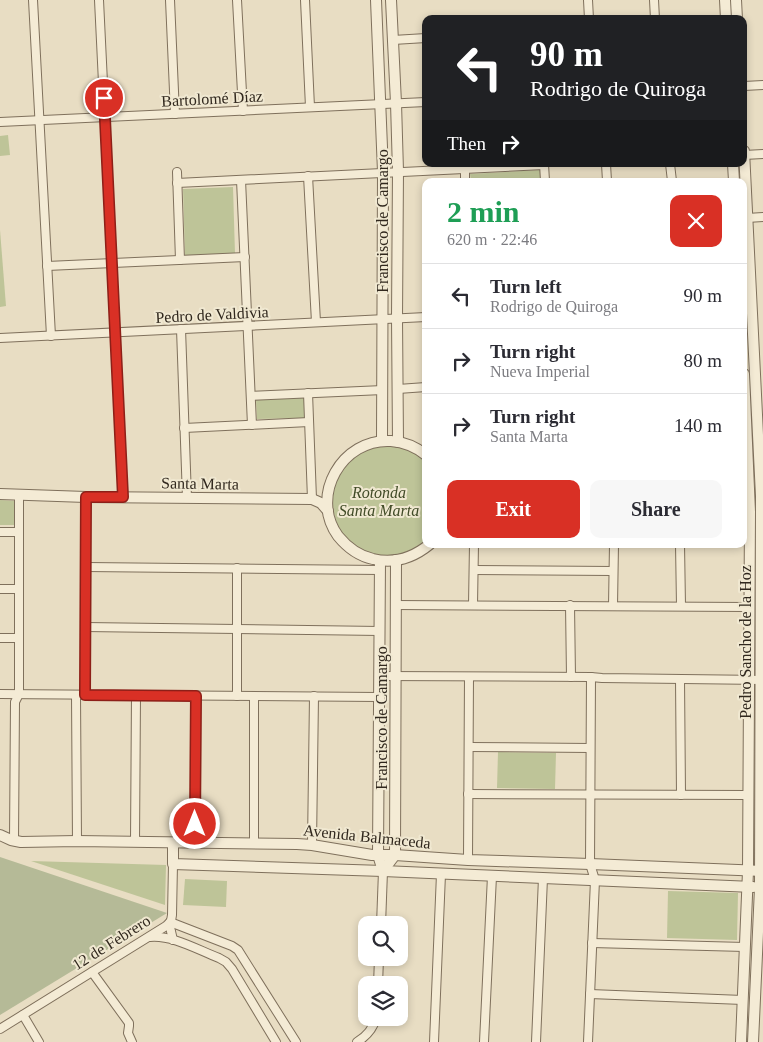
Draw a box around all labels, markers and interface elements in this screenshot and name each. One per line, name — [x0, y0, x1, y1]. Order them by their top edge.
icon: left — [447, 35, 512, 100]
text: 90 m — [530, 35, 603, 74]
text: Rodrigo de Quiroga — [530, 76, 706, 101]
pin — [83, 77, 125, 119]
icon: arrive — [90, 84, 118, 112]
street label: Bartolomé Díaz — [161, 87, 263, 110]
icon: right — [496, 130, 524, 158]
text: Then — [447, 133, 486, 154]
street label: Francisco de Camargo — [374, 149, 392, 293]
text: 2 min — [447, 195, 520, 228]
button: close — [670, 195, 722, 247]
text: 620 m · 22:46 — [447, 231, 537, 248]
text: Turn left — [490, 276, 562, 297]
icon: left — [447, 282, 475, 310]
text: 90 m — [683, 285, 722, 306]
text: Rodrigo de Quiroga — [490, 298, 618, 315]
street label: Pedro de Valdivia — [155, 303, 269, 326]
text: Turn right — [490, 341, 575, 362]
icon: right — [447, 347, 475, 375]
text: 80 m — [683, 350, 722, 371]
text: Nueva Imperial — [490, 363, 590, 380]
text: Turn right — [490, 406, 575, 427]
icon: right — [447, 412, 475, 440]
text: 140 m — [674, 415, 722, 436]
text: Santa Marta — [490, 428, 568, 445]
street label: Santa Marta — [161, 474, 239, 493]
button: Exit — [447, 480, 580, 538]
button: Share — [590, 480, 722, 538]
park label: Rotonda Santa Marta — [339, 484, 419, 519]
street label: Pedro Sancho de la Hoz — [737, 565, 754, 719]
street label: Francisco de Camargo — [373, 646, 391, 790]
position arrow — [168, 797, 220, 849]
street label: Avenida Balmaceda — [302, 821, 432, 852]
street label: 12 de Febrero — [69, 912, 153, 973]
map controls — [358, 916, 408, 1026]
button: search — [358, 916, 408, 966]
button: layers — [358, 976, 408, 1026]

